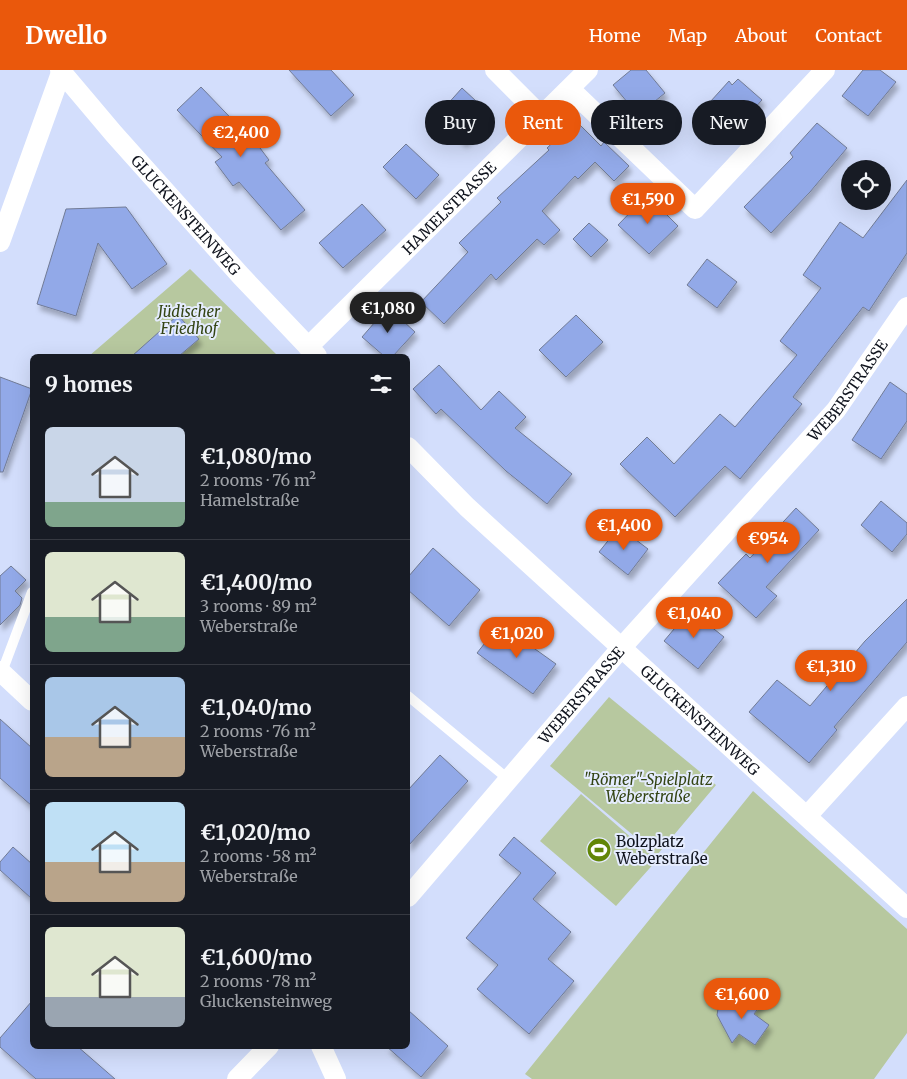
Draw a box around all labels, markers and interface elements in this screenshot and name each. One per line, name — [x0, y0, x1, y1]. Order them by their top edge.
text: Dwello — [25, 20, 107, 51]
text: Home — [589, 24, 641, 47]
text: Map — [669, 24, 707, 47]
text: About — [735, 24, 787, 47]
text: Contact — [815, 24, 882, 47]
chip: Buy — [425, 100, 495, 145]
chip: Rent — [505, 100, 581, 145]
chip: Filters — [591, 100, 682, 145]
chip: New — [692, 100, 766, 145]
pin: €2,400 — [200, 116, 282, 158]
text: €2,400 — [213, 122, 269, 142]
street label: GLUCKENSTEINWEG — [127, 151, 245, 279]
street label: HAMELSTRASSE — [398, 157, 500, 258]
map controls — [841, 160, 891, 210]
button: locate — [841, 160, 891, 210]
pin: €1,590 — [607, 182, 689, 225]
text: €1,590 — [621, 189, 675, 209]
pin: €1,080 — [347, 292, 429, 334]
text: €1,080 — [361, 298, 415, 318]
park label: Jüdischer Friedhof — [156, 302, 221, 338]
street label: WEBERSTRASSE — [802, 335, 892, 446]
icon: filters — [367, 370, 395, 398]
text: 9 homes — [45, 371, 133, 398]
text: €1,080/mo — [200, 443, 311, 470]
icon: home — [85, 447, 145, 507]
text: 2 rooms · 76 m² — [200, 470, 316, 490]
text: Hamelstraße — [200, 490, 299, 510]
pin: €1,400 — [583, 508, 665, 551]
text: €1,400 — [597, 515, 651, 535]
pin: €954 — [738, 522, 798, 564]
text: €954 — [748, 528, 788, 548]
text: €1,400/mo — [200, 569, 312, 596]
icon: home — [85, 572, 145, 632]
text: 3 rooms · 89 m² — [200, 596, 317, 616]
pin: €1,040 — [653, 596, 735, 639]
text: €1,040 — [667, 603, 721, 623]
text: Weberstraße — [200, 616, 298, 636]
pin: €1,020 — [476, 616, 558, 659]
text: €1,020 — [490, 623, 544, 643]
street label: WEBERSTRASSE — [533, 642, 628, 748]
pin: €1,310 — [790, 650, 872, 692]
text: €1,310 — [806, 656, 856, 676]
street label: GLUCKENSTEINWEG — [637, 661, 764, 779]
text: €1,040/mo — [200, 694, 312, 721]
icon: home — [85, 697, 145, 757]
text: 2 rooms · 76 m² — [200, 721, 316, 741]
text: Weberstraße — [200, 741, 298, 761]
park label: "Römer"-Spielplatz Weberstraße — [583, 770, 713, 806]
text: €1,020/mo — [200, 819, 310, 846]
icon: home — [85, 822, 145, 882]
place label: Bolzplatz Weberstraße — [615, 832, 708, 868]
sports icon: Bolzplatz Weberstraße — [586, 837, 612, 863]
text: 2 rooms · 58 m² — [200, 846, 317, 866]
text: Weberstraße — [200, 866, 298, 886]
text: €1,600/mo — [200, 944, 312, 971]
icon: home — [85, 947, 145, 1007]
text: 2 rooms · 78 m² — [200, 971, 316, 991]
pin: €1,600 — [701, 978, 783, 1020]
text: €1,600 — [715, 984, 769, 1004]
text: Gluckensteinweg — [200, 991, 332, 1011]

